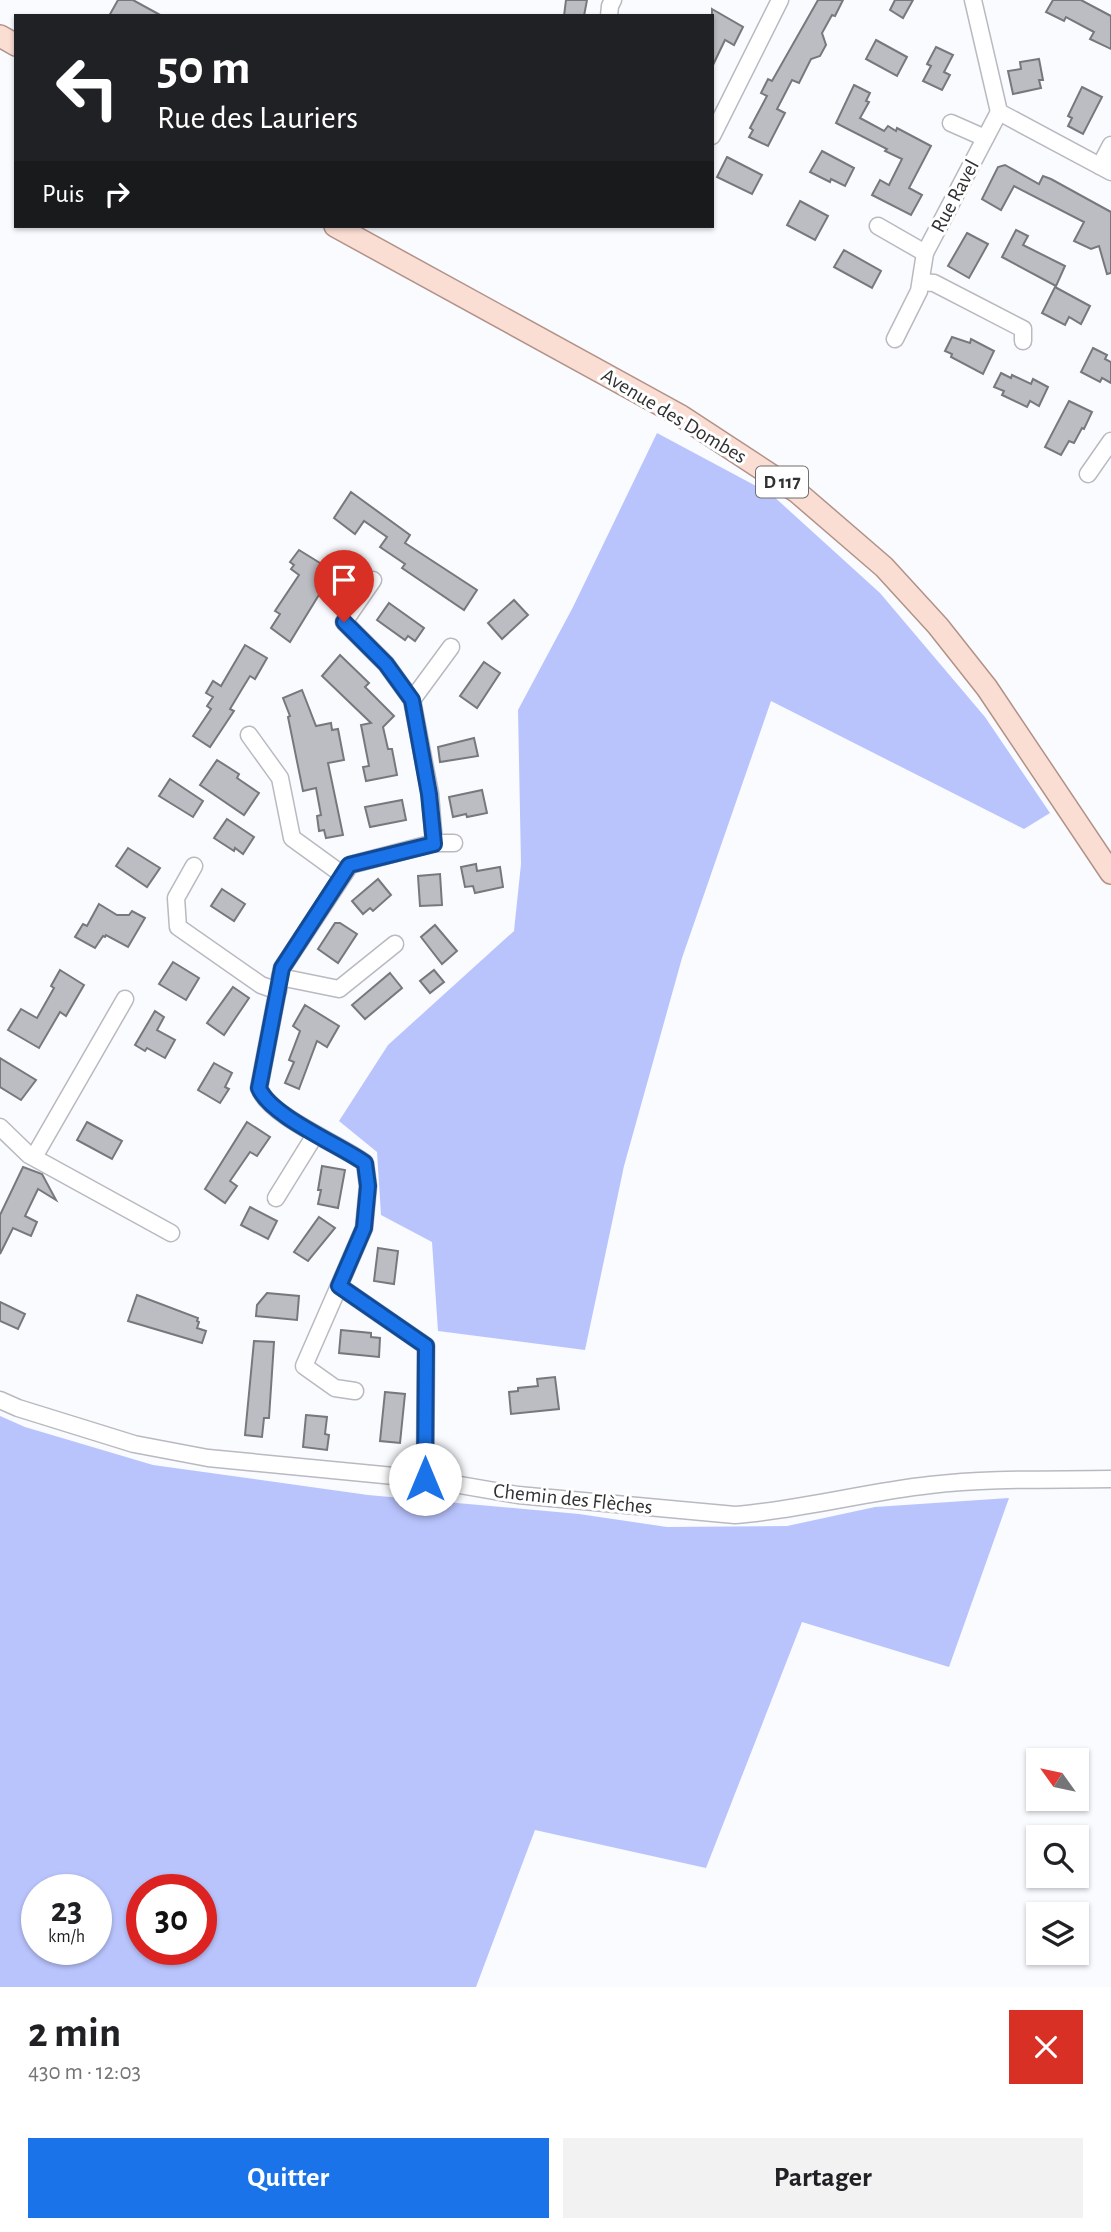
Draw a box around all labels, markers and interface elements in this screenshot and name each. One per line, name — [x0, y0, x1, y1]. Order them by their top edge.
icon: left — [42, 42, 133, 133]
text: 50 m — [157, 44, 251, 93]
text: Rue des Lauriers — [157, 102, 358, 134]
street label: Rue Ravel — [927, 156, 983, 236]
icon: right — [98, 175, 136, 213]
text: Puis — [42, 181, 84, 207]
street label: Avenue des Dombes — [598, 364, 750, 468]
road number: D 117 — [756, 467, 808, 498]
pin — [314, 550, 374, 622]
icon: arrive — [325, 561, 363, 599]
position arrow — [388, 1442, 462, 1516]
street label: Chemin des Flèches — [492, 1480, 654, 1518]
north arrow — [1026, 1748, 1088, 1811]
map controls — [1026, 1748, 1089, 1965]
button: search — [1026, 1825, 1089, 1888]
speed limit sign: 30 — [126, 1874, 217, 1965]
text: 23 — [51, 1893, 82, 1928]
button: layers — [1026, 1902, 1089, 1965]
text: km/h — [48, 1928, 85, 1946]
button: close — [1009, 2010, 1083, 2084]
text: 2 min — [28, 2012, 121, 2054]
text: 430 m · 12:03 — [28, 2061, 141, 2084]
button: Quitter — [28, 2138, 549, 2218]
button: Partager — [563, 2138, 1083, 2218]

